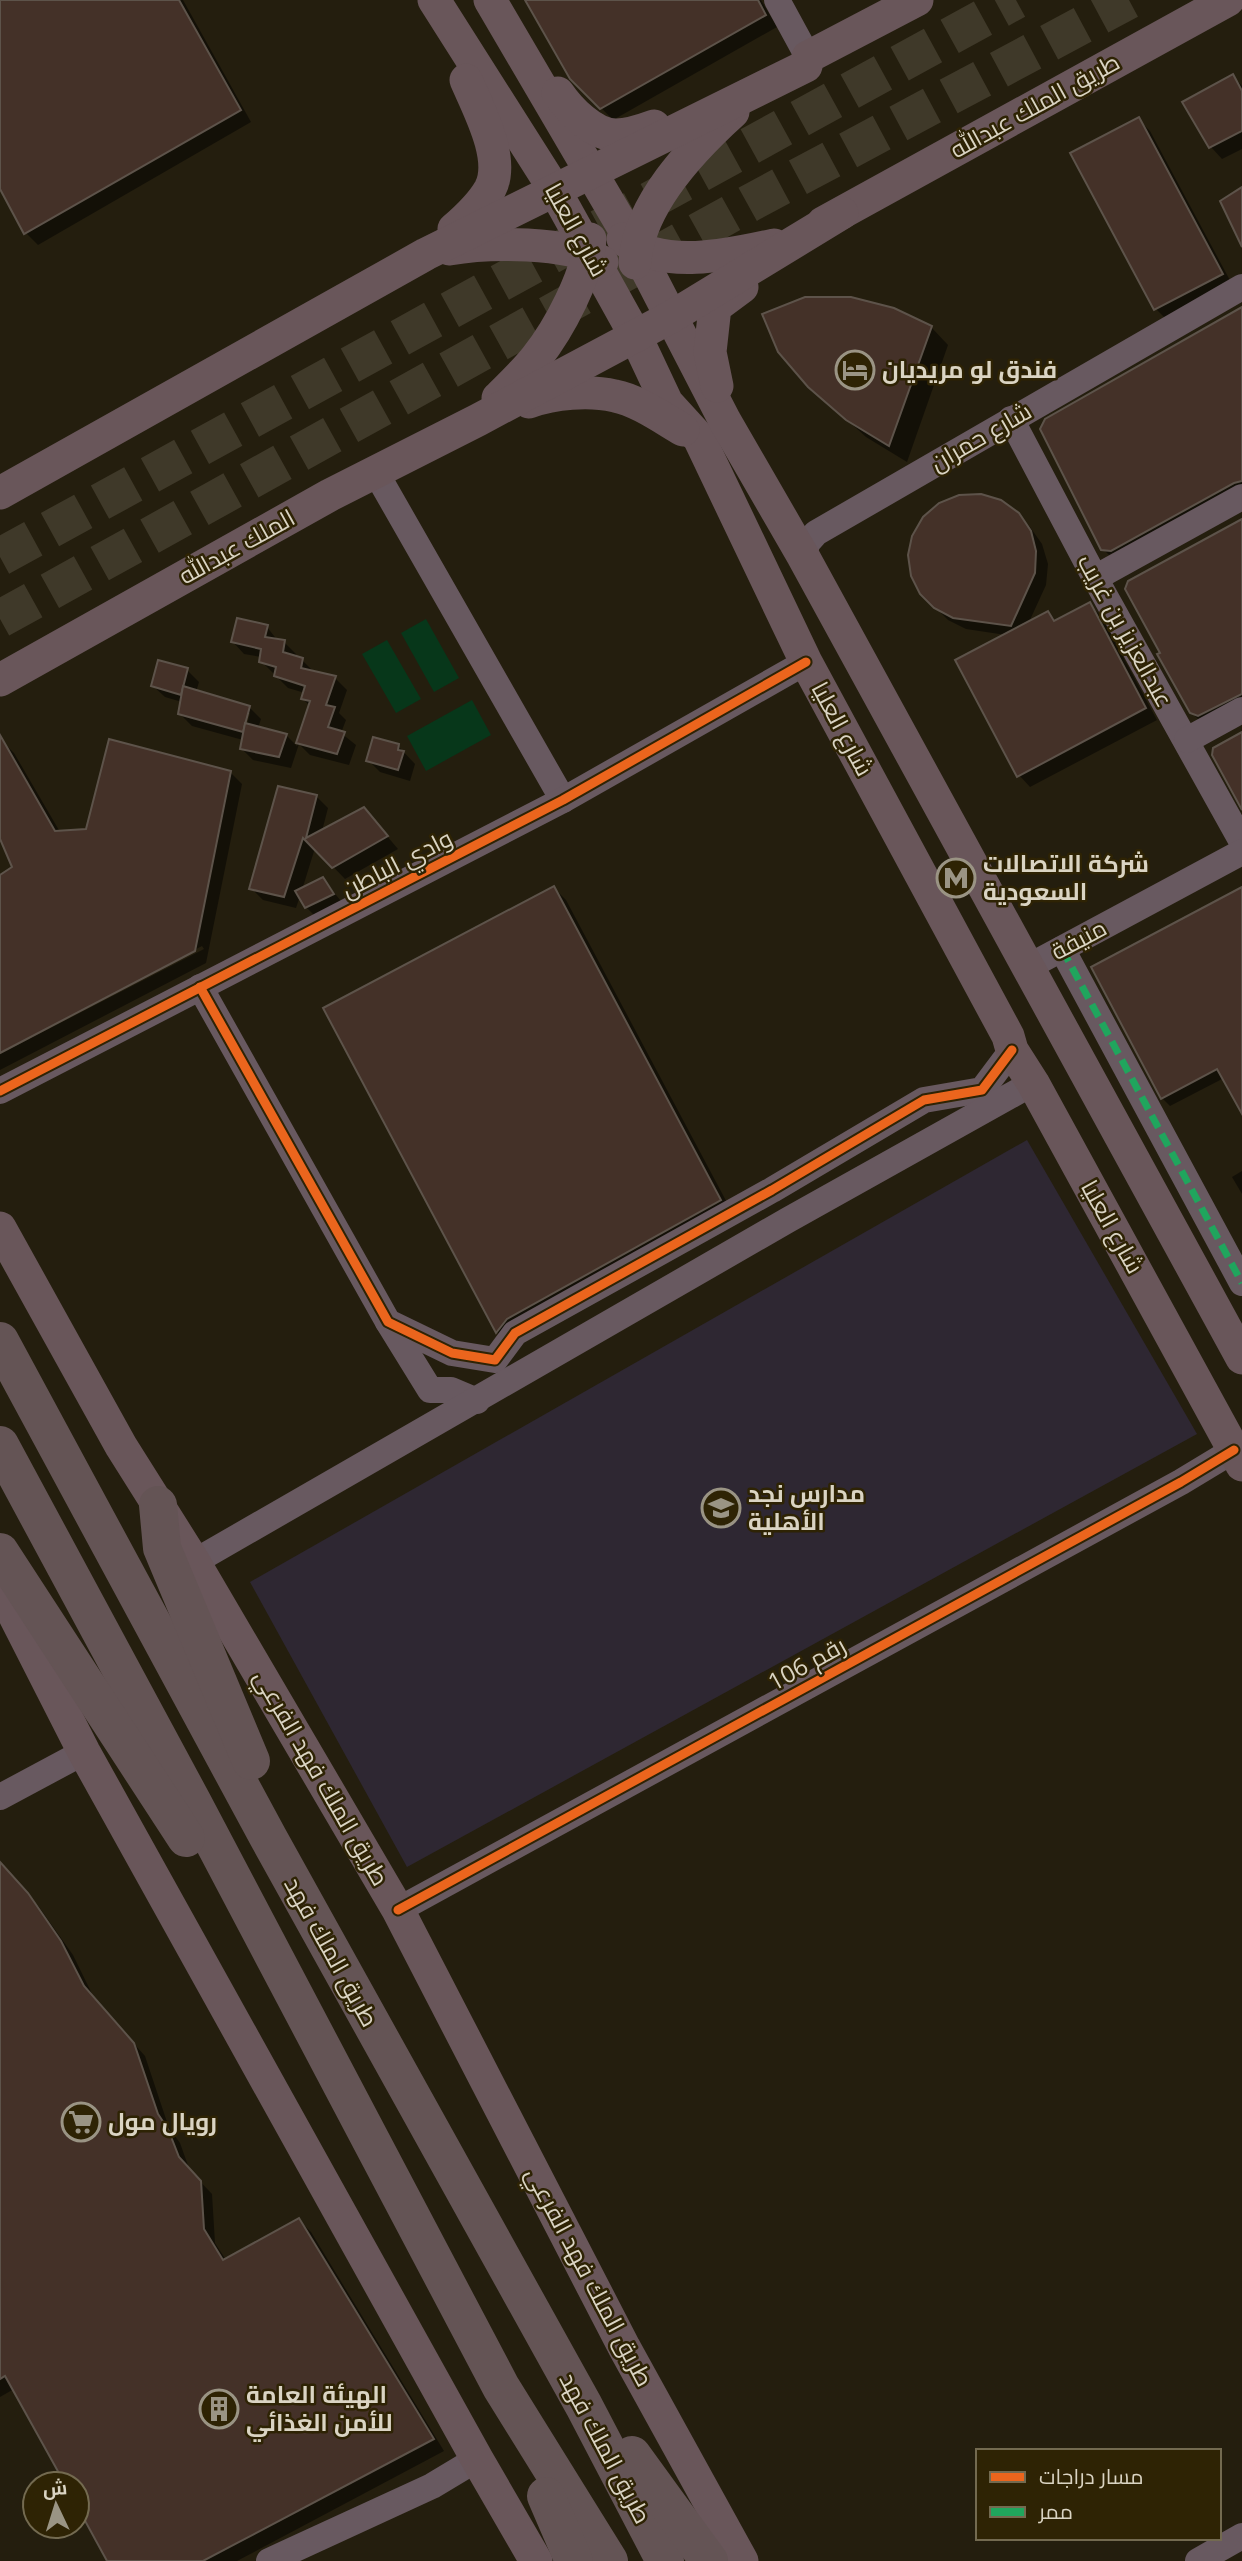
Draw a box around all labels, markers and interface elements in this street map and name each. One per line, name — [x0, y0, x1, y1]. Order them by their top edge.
street label: طريق الملك عبدالله — [943, 44, 1125, 165]
street label: شارع العليا — [537, 176, 617, 283]
hotel icon: فندق لو مريديان — [834, 349, 876, 391]
place label: فندق لو مريديان — [882, 352, 1057, 385]
street label: شارع حمران — [924, 393, 1037, 479]
street label: الملك عبدالله — [172, 500, 300, 591]
street label: عبدالعزيز بن غريب — [1071, 548, 1182, 713]
street label: شارع العليا — [804, 675, 882, 782]
street label: وادي الباطن — [335, 821, 459, 907]
place label: شركة الاتصالات السعودية — [983, 846, 1149, 907]
metro station icon: شركة الاتصالات السعودية — [935, 857, 977, 899]
street label: منيفة — [1045, 910, 1112, 967]
street label: شارع العليا — [1073, 1173, 1153, 1280]
place label: مدارس نجد الأهلية — [748, 1476, 865, 1537]
school or university icon: مدارس نجد الأهلية — [700, 1487, 742, 1529]
street label: رقم 106 — [761, 1628, 852, 1698]
street label: طريق الملك فهد الفرعي — [244, 1663, 398, 1893]
street label: طريق الملك فهد — [277, 1870, 387, 2032]
supermarket icon: رويال مول — [60, 2101, 102, 2143]
place label: رويال مول — [108, 2104, 217, 2137]
street label: طريق الملك فهد الفرعي — [515, 2161, 662, 2394]
street label: طريق الملك فهد — [553, 2366, 660, 2529]
place label: الهيئة العامة للأمن الغذائي — [246, 2377, 393, 2442]
building icon: الهيئة العامة للأمن الغذائي — [198, 2388, 240, 2430]
legend — [976, 2449, 1221, 2540]
text: مسار دراجات — [1039, 2462, 1143, 2490]
north arrow — [21, 2470, 91, 2540]
text: ش — [42, 2474, 68, 2502]
text: ممر — [1038, 2497, 1073, 2525]

